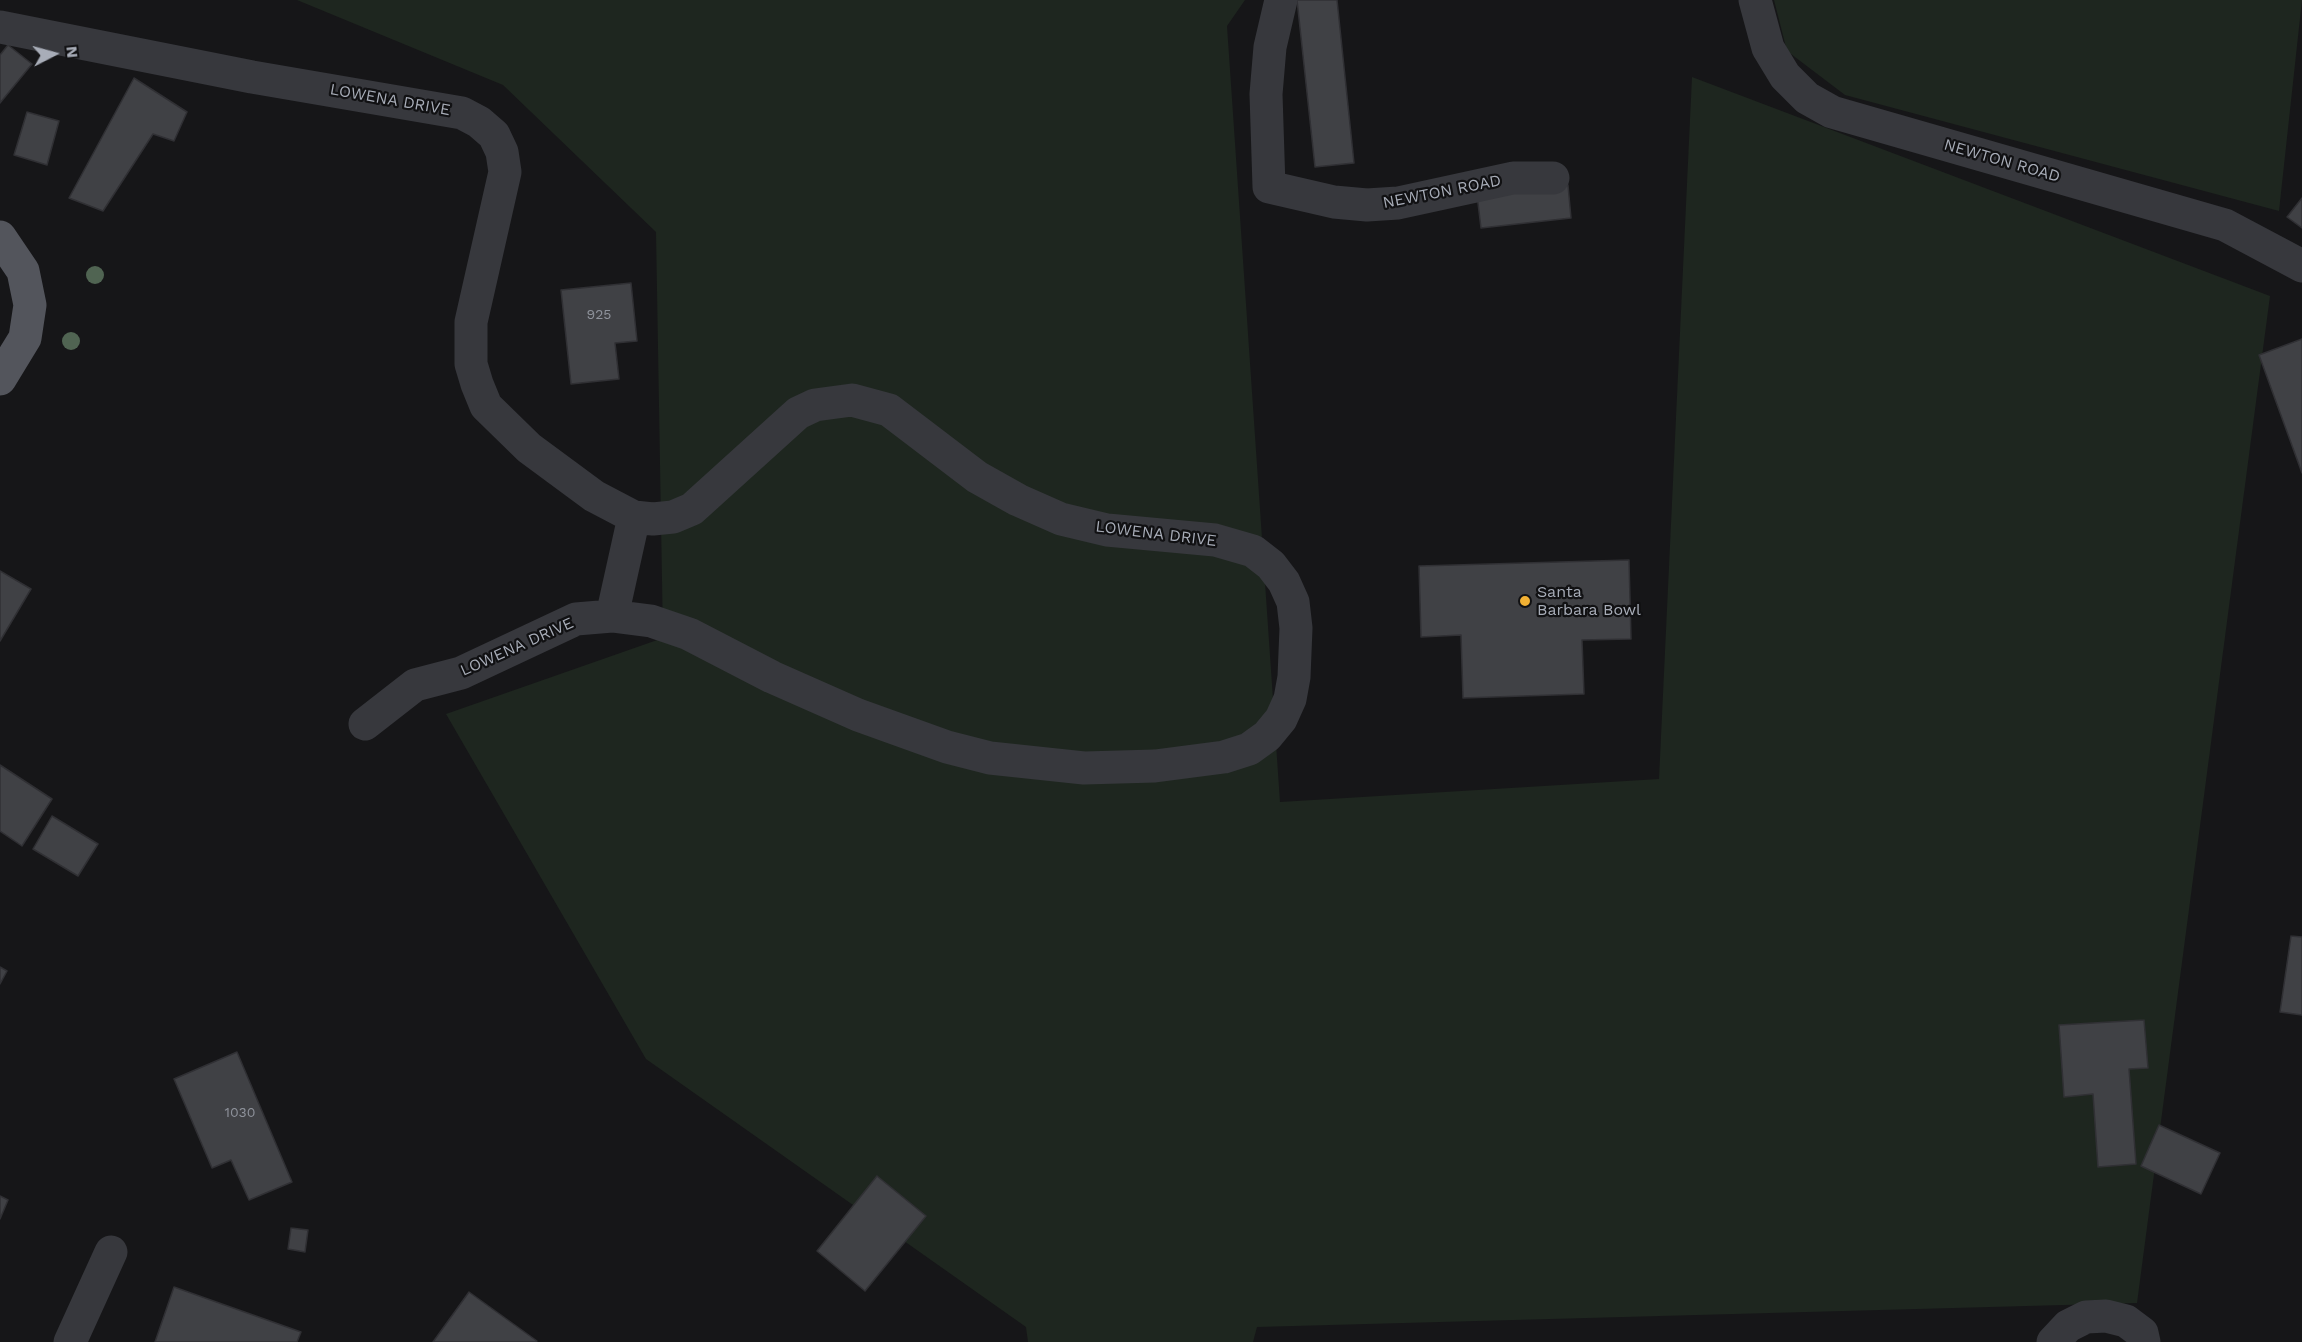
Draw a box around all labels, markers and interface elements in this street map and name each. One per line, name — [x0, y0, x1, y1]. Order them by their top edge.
north arrow — [24, 24, 84, 84]
text: N — [62, 45, 82, 59]
street label: LOWENA DRIVE — [328, 80, 452, 120]
street label: NEWTON ROAD — [1942, 135, 2062, 187]
street label: NEWTON ROAD — [1381, 171, 1503, 213]
house number: 925 — [587, 307, 611, 323]
street label: LOWENA DRIVE — [1094, 517, 1218, 551]
place label: Santa Barbara Bowl — [1537, 582, 1641, 620]
marker: Santa Barbara Bowl — [1518, 594, 1532, 608]
street label: LOWENA DRIVE — [457, 613, 577, 681]
house number: 1030 — [225, 1105, 255, 1121]

